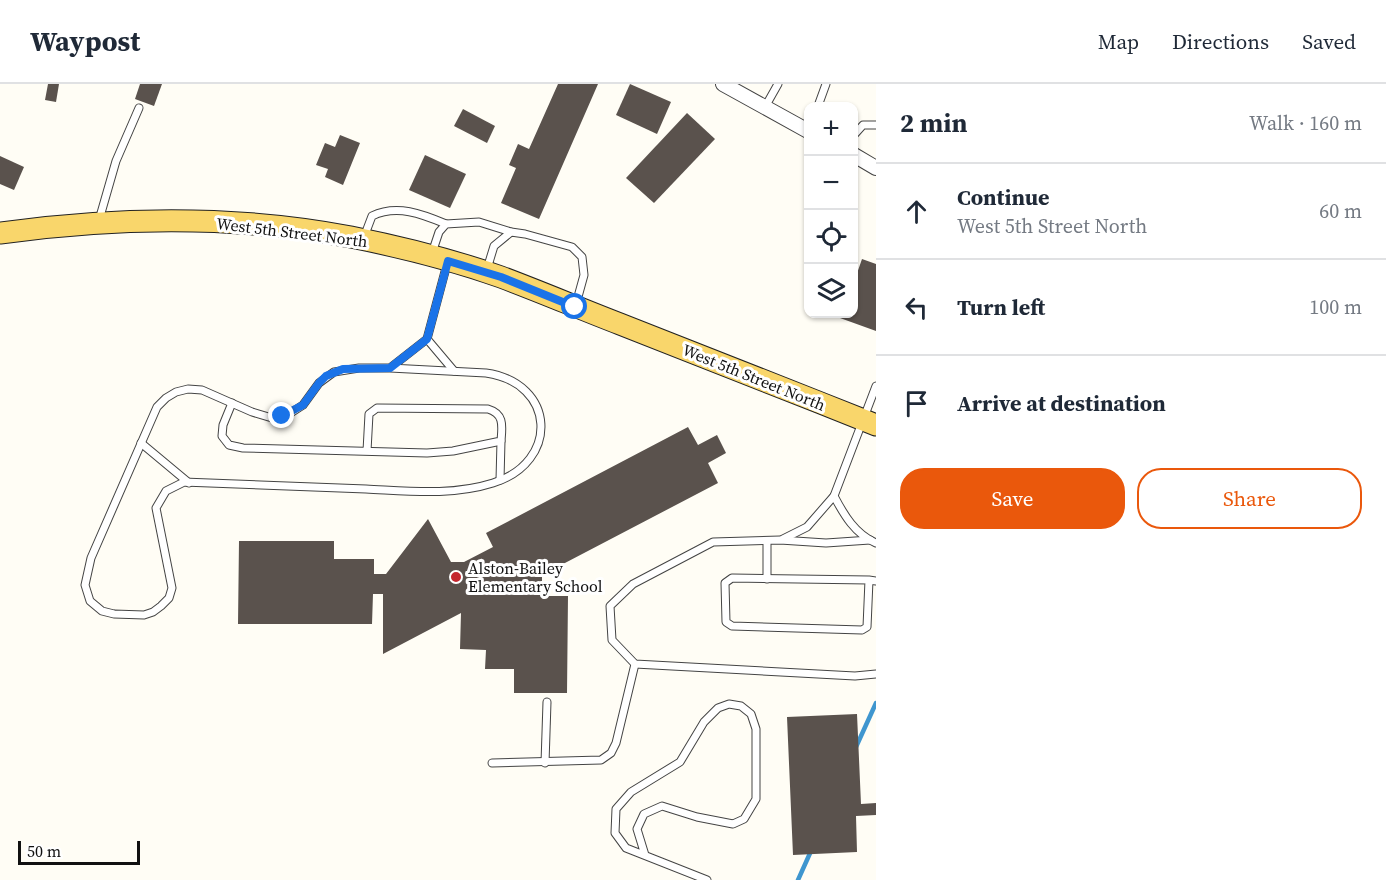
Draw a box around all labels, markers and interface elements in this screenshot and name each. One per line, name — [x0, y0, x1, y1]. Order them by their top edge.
text: Waypost — [30, 22, 140, 60]
text: Map — [1098, 27, 1139, 56]
text: Directions — [1172, 27, 1269, 56]
text: Saved — [1302, 27, 1356, 56]
map controls — [804, 102, 858, 318]
button: + — [804, 102, 858, 156]
text: 2 min — [900, 105, 967, 141]
text: Walk · 160 m — [1249, 109, 1362, 137]
button: − — [804, 156, 858, 210]
text: Continue — [957, 182, 1050, 212]
icon: ahead — [900, 195, 933, 228]
text: 60 m — [1319, 197, 1362, 225]
button: locate — [804, 210, 858, 264]
street label: West 5th Street North — [215, 212, 369, 252]
text: West 5th Street North — [957, 212, 1147, 240]
button: layers — [804, 264, 858, 318]
icon: left — [900, 291, 933, 324]
text: Turn left — [957, 292, 1045, 322]
route start — [561, 293, 587, 319]
text: 100 m — [1309, 293, 1362, 321]
street label: West 5th Street North — [679, 338, 829, 416]
icon: arrive — [900, 387, 933, 420]
text: Arrive at destination — [957, 388, 1166, 418]
route end — [268, 402, 294, 428]
button: Save — [900, 468, 1125, 529]
button: Share — [1137, 468, 1362, 529]
place label: Alston-Bailey Elementary School — [468, 557, 603, 597]
marker: Alston-Bailey Elementary School — [449, 570, 463, 584]
scale bar — [18, 838, 140, 866]
text: 50 m — [27, 840, 61, 862]

